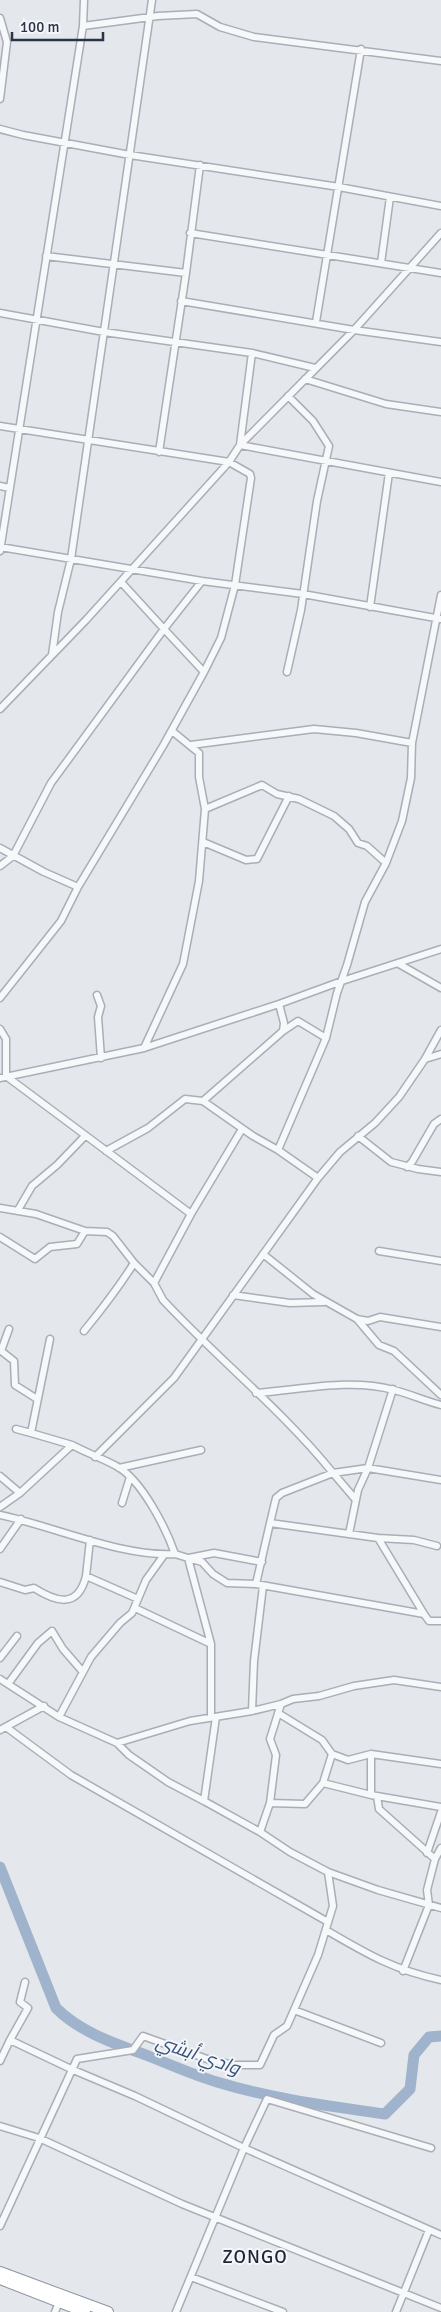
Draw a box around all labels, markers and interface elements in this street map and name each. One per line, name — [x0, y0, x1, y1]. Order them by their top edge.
scale bar — [12, 10, 104, 42]
text: 100 m — [20, 18, 60, 36]
water label: وادي أبشي — [152, 2028, 245, 2084]
district label: ZONGO — [222, 2245, 288, 2269]

